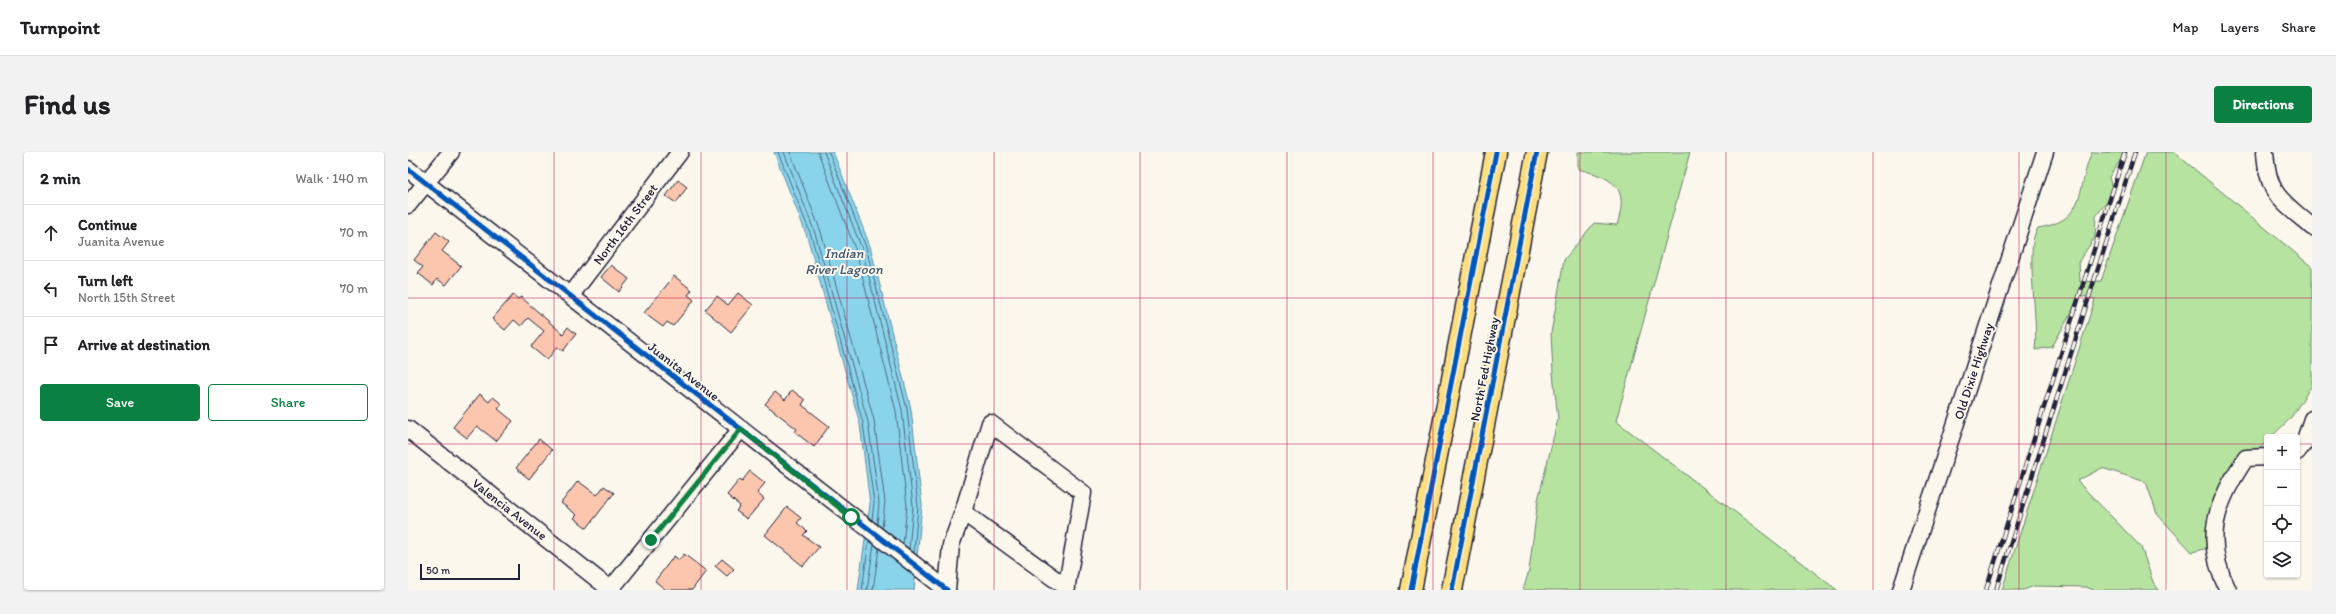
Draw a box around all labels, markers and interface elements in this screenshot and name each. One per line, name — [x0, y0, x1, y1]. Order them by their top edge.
text: Turnpoint — [20, 16, 100, 39]
text: Map — [2173, 19, 2198, 36]
text: Layers — [2220, 19, 2259, 36]
text: Share — [2281, 19, 2316, 36]
button: Directions — [2214, 86, 2312, 123]
text: Find us — [24, 87, 111, 121]
text: 2 min — [40, 168, 80, 188]
text: Walk · 140 m — [296, 171, 368, 186]
street label: North 16th Street — [590, 181, 661, 268]
text: Continue — [78, 216, 137, 234]
icon: ahead — [40, 222, 62, 244]
text: 70 m — [340, 225, 368, 240]
text: Juanita Avenue — [78, 234, 164, 249]
water label: Indian River Lagoon — [805, 245, 883, 278]
text: Turn left — [78, 272, 133, 290]
icon: left — [40, 278, 62, 300]
text: 70 m — [340, 281, 368, 296]
text: North 15th Street — [78, 290, 175, 305]
street label: North Fed Highway — [1467, 316, 1502, 422]
street label: Old Dixie Highway — [1951, 321, 1996, 421]
icon: arrive — [40, 334, 62, 356]
text: Arrive at destination — [78, 336, 210, 354]
street label: Juanita Avenue — [645, 339, 722, 404]
button: Save — [40, 384, 200, 421]
button: Share — [208, 384, 368, 421]
map controls — [2264, 434, 2300, 578]
button: + — [2264, 434, 2300, 470]
button: − — [2264, 470, 2300, 506]
street label: Valencia Avenue — [469, 476, 550, 543]
button: locate — [2264, 506, 2300, 542]
route start — [842, 508, 860, 526]
route end — [642, 531, 660, 549]
button: layers — [2264, 542, 2300, 578]
scale bar — [420, 562, 520, 581]
text: 50 m — [426, 564, 450, 577]

